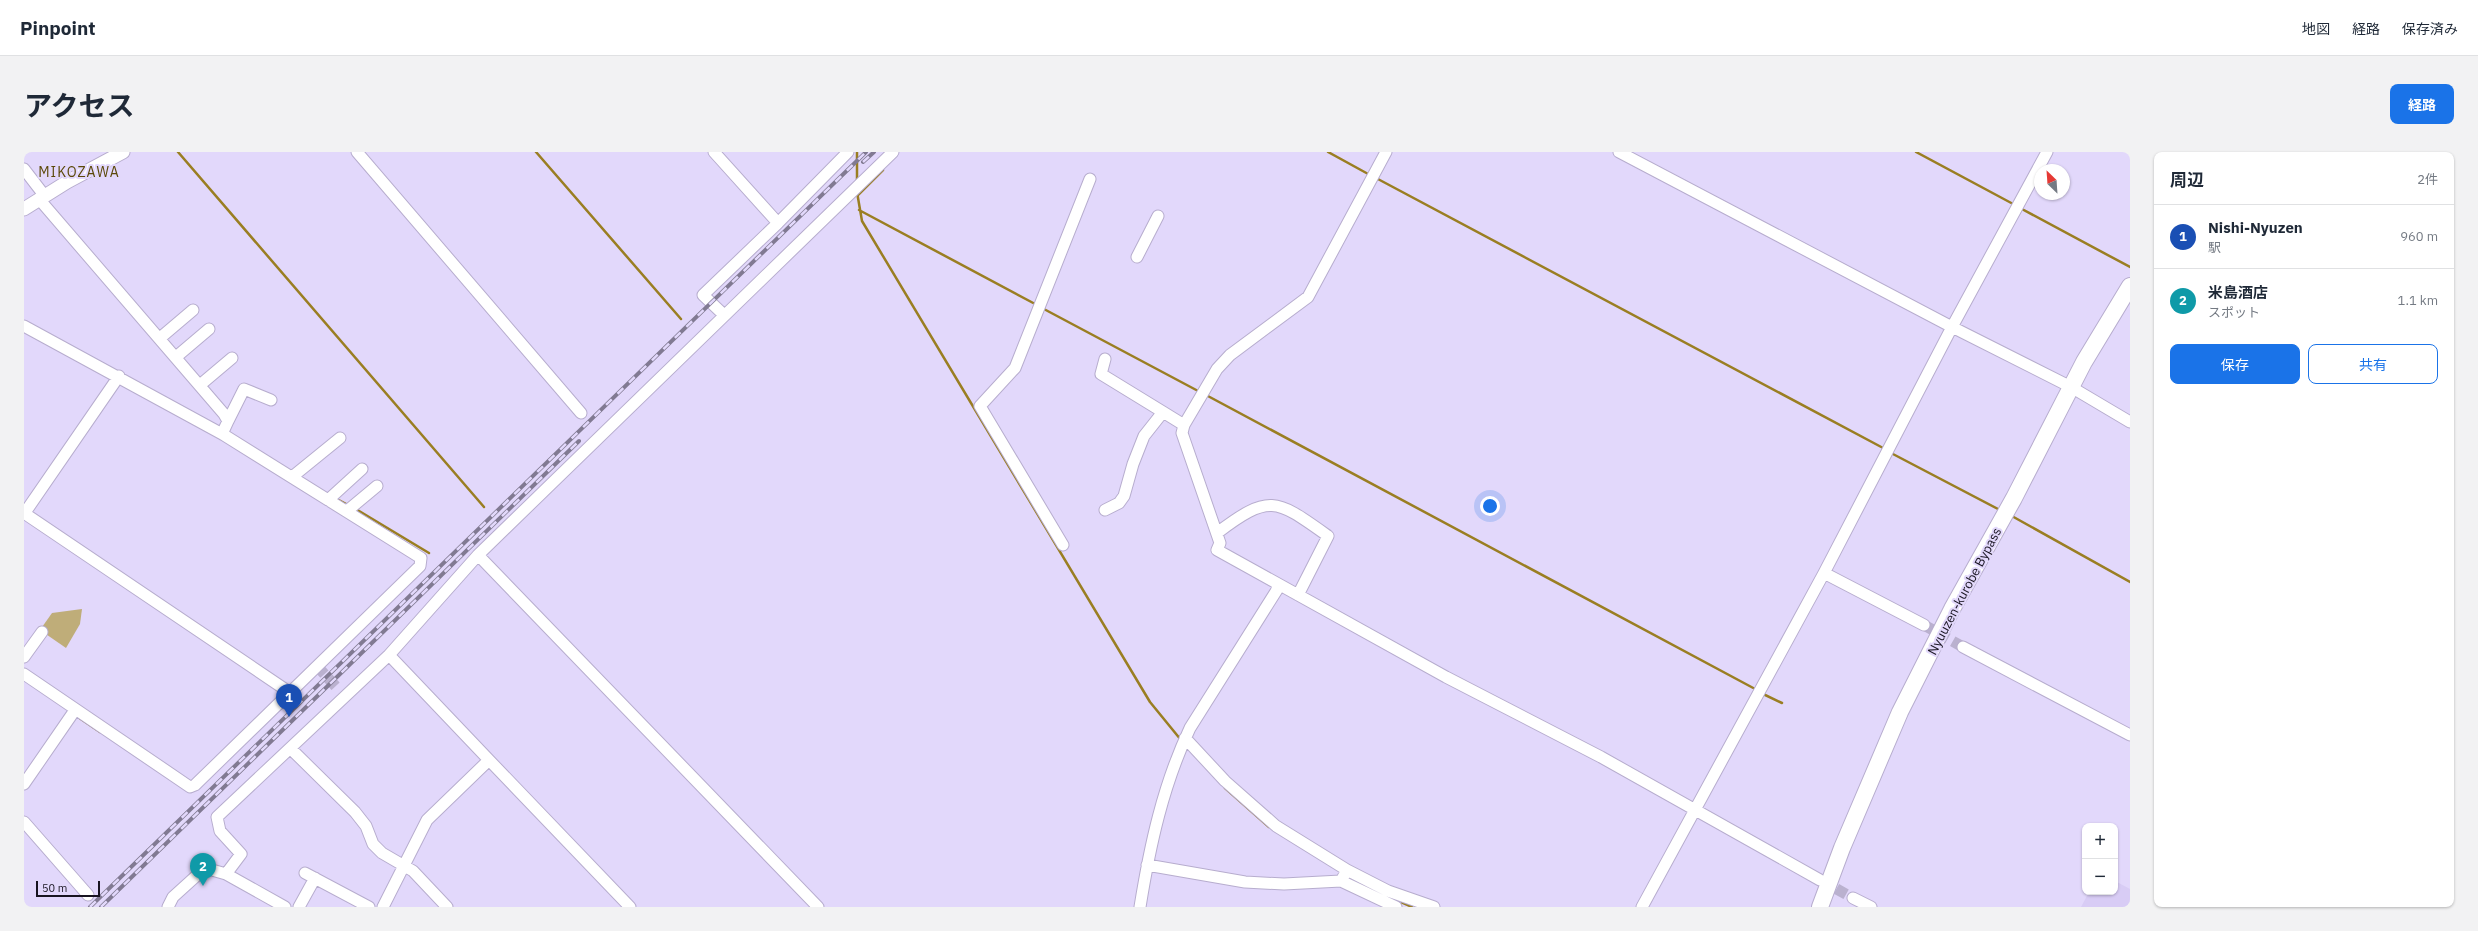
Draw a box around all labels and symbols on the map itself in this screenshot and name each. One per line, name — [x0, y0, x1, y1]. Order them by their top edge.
district label: MIKOZAWA — [38, 163, 120, 181]
north arrow — [2034, 164, 2070, 200]
your location — [1480, 496, 1500, 516]
street label: Nyuuzen-kurobe Bypass — [1924, 525, 2005, 658]
pin: 1 — [276, 684, 302, 717]
pin: 2 — [190, 853, 216, 886]
scale bar — [36, 879, 100, 898]

